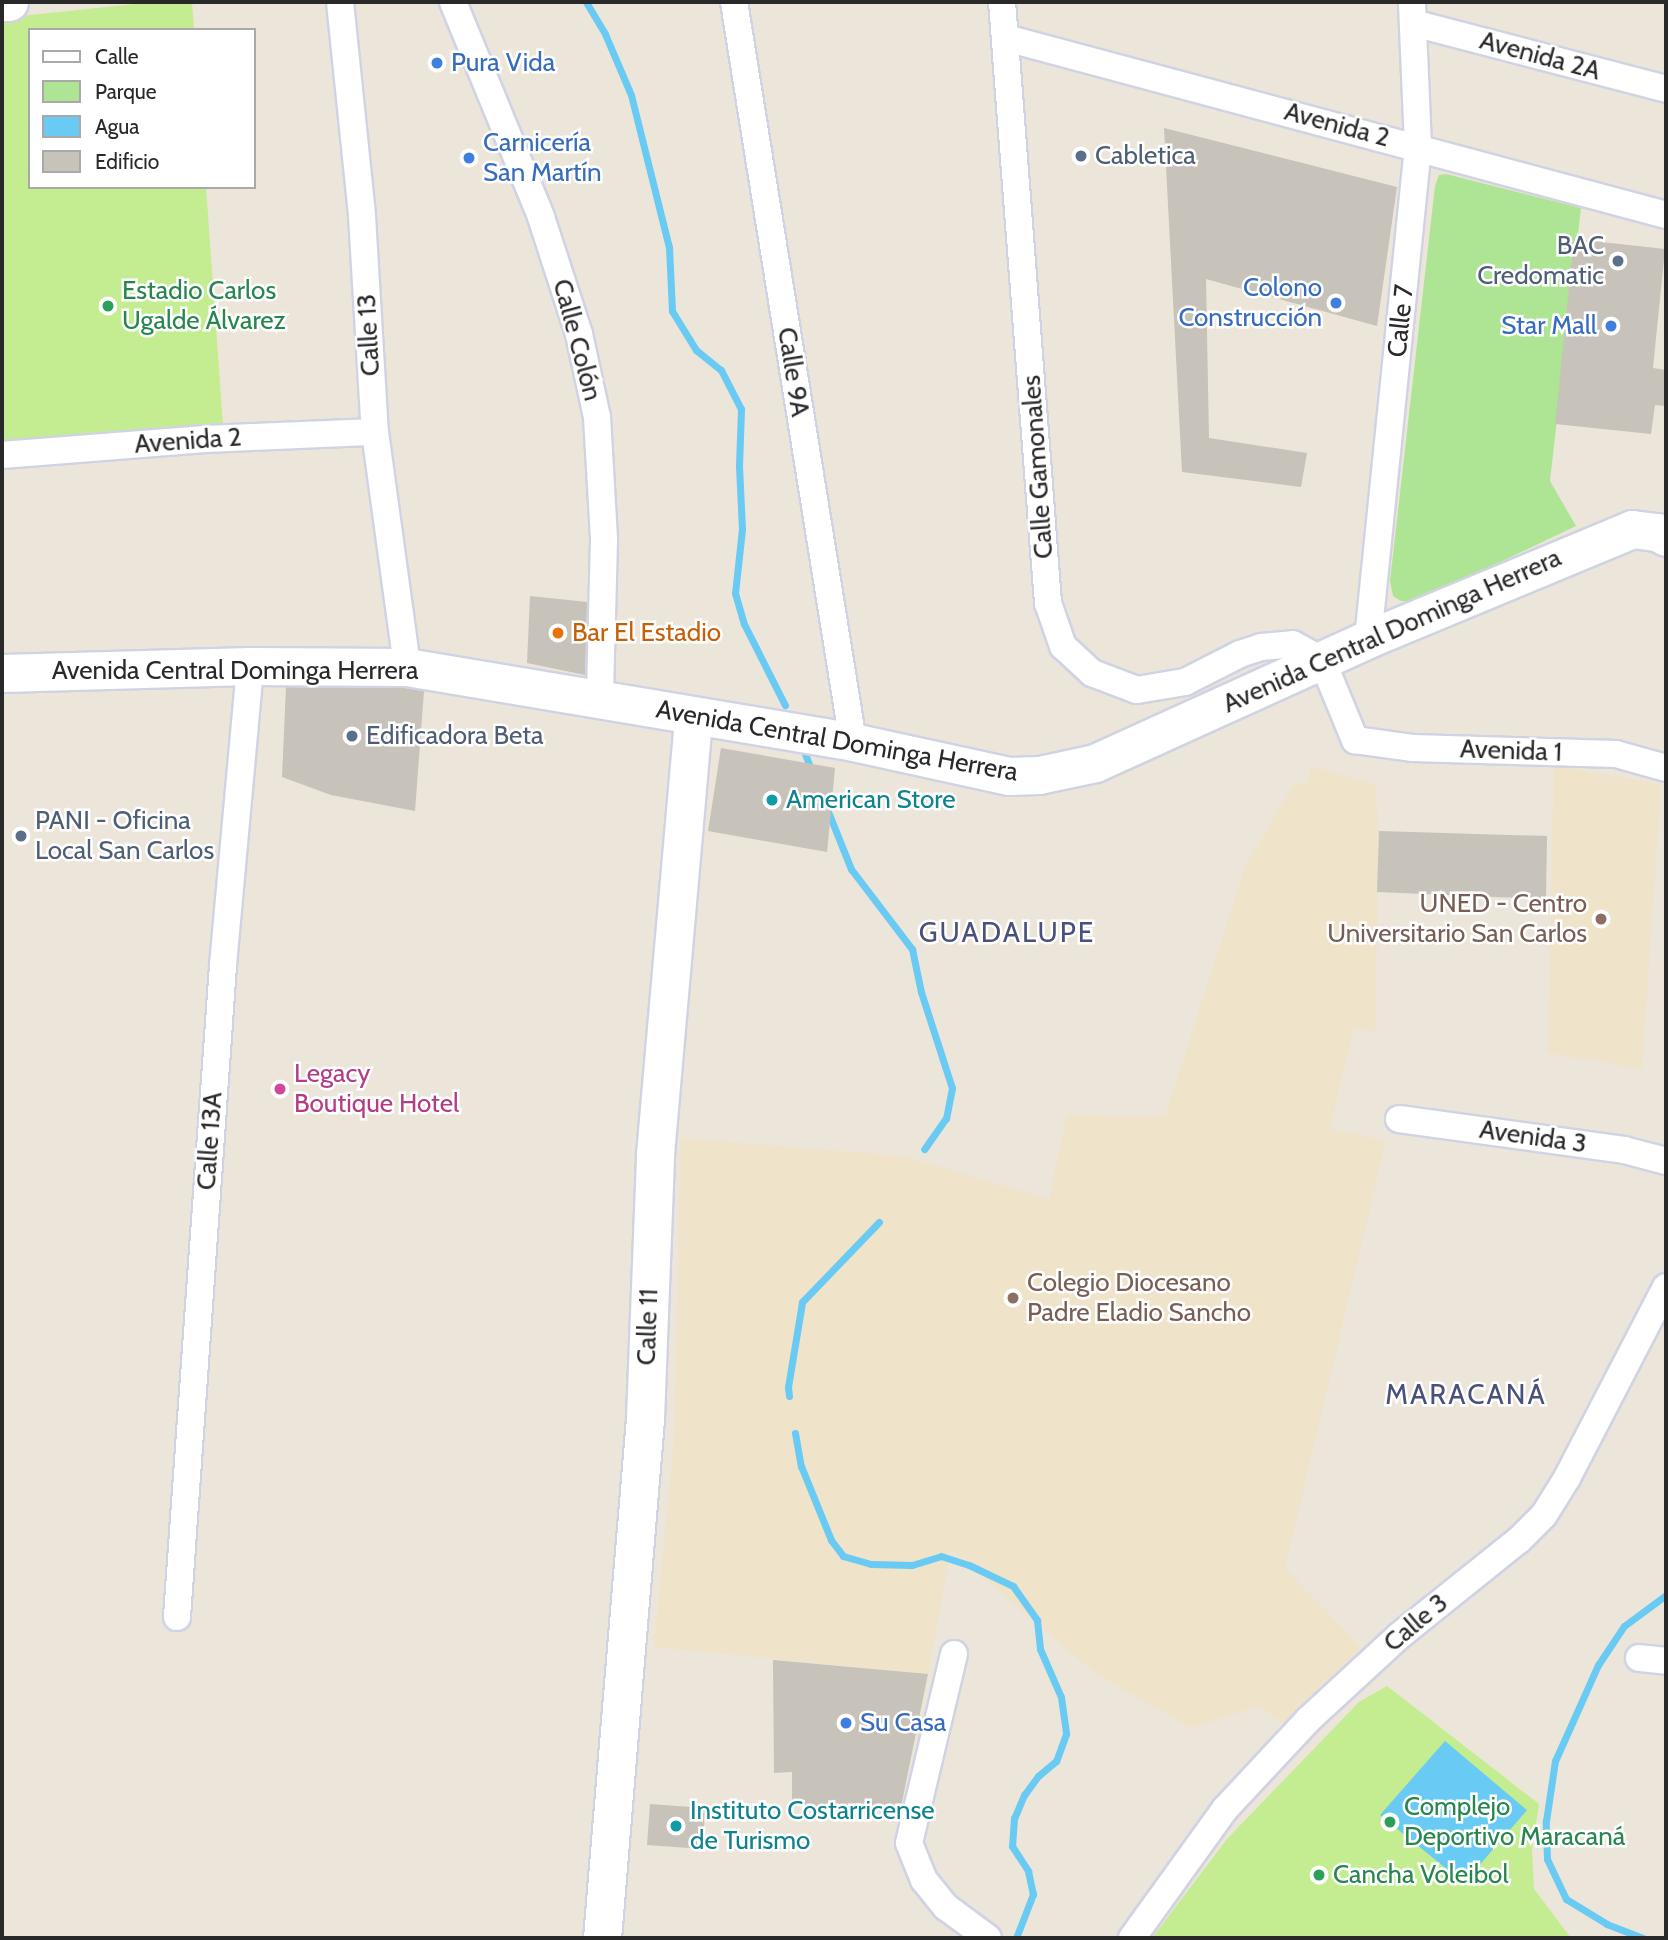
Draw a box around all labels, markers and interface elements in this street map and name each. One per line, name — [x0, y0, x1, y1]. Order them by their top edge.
street label: Avenida 2A — [1476, 25, 1604, 87]
legend — [28, 28, 256, 189]
text: Calle — [95, 44, 139, 69]
place label: Pura Vida — [451, 47, 555, 79]
marker: Pura Vida — [429, 55, 445, 71]
text: Parque — [95, 79, 157, 104]
street label: Avenida 2 — [1281, 96, 1393, 154]
text: Agua — [95, 114, 139, 139]
place label: Carnicería San Martín — [483, 127, 602, 188]
place label: Cabletica — [1095, 140, 1196, 172]
marker: Cabletica — [1073, 148, 1089, 164]
text: Edificio — [95, 149, 159, 174]
marker: Carnicería San Martín — [461, 150, 477, 166]
place label: BAC Credomatic — [1477, 230, 1604, 292]
marker: BAC Credomatic — [1610, 253, 1626, 269]
place label: Colono Construcción — [1178, 272, 1322, 334]
place label: Estadio Carlos Ugalde Álvarez — [122, 275, 286, 336]
street label: Calle Colón — [546, 276, 608, 404]
street label: Calle 7 — [1382, 283, 1420, 359]
street label: Calle 13 — [351, 293, 387, 377]
marker: Colono Construcción — [1328, 295, 1344, 311]
marker: Estadio Carlos Ugalde Álvarez — [100, 298, 116, 314]
place label: Star Mall — [1501, 310, 1597, 342]
marker: Star Mall — [1603, 318, 1619, 334]
street label: Calle 9A — [771, 325, 815, 419]
street label: Calle Gamonales — [1016, 374, 1060, 560]
street label: Avenida 2 — [133, 422, 243, 460]
street label: Avenida Central Dominga Herrera — [1218, 542, 1566, 720]
place label: Bar El Estadio — [572, 617, 721, 649]
marker: Bar El Estadio — [550, 625, 566, 641]
street label: Avenida Central Dominga Herrera — [52, 655, 418, 687]
street label: Avenida Central Dominga Herrera — [654, 694, 1020, 788]
place label: Edificadora Beta — [366, 720, 544, 752]
marker: Edificadora Beta — [344, 728, 360, 744]
street label: Avenida 1 — [1459, 734, 1563, 768]
place label: American Store — [786, 784, 955, 816]
marker: American Store — [764, 792, 780, 808]
place label: PANI - Oficina Local San Carlos — [35, 805, 214, 866]
marker: PANI - Oficina Local San Carlos — [13, 828, 29, 844]
place label: UNED - Centro Universitario San Carlos — [1327, 888, 1587, 950]
marker: UNED - Centro Universitario San Carlos — [1593, 911, 1609, 927]
district label: GUADALUPE — [920, 915, 1094, 949]
place label: Legacy Boutique Hotel — [294, 1058, 459, 1120]
marker: Legacy Boutique Hotel — [272, 1081, 288, 1097]
street label: Calle 13A — [191, 1091, 229, 1191]
street label: Avenida 3 — [1477, 1114, 1589, 1160]
place label: Colegio Diocesano Padre Eladio Sancho — [1027, 1267, 1251, 1328]
street label: Calle 11 — [631, 1288, 665, 1366]
marker: Colegio Diocesano Padre Eladio Sancho — [1005, 1290, 1021, 1306]
district label: MARACANÁ — [1386, 1377, 1546, 1411]
street label: Calle 3 — [1378, 1587, 1454, 1659]
place label: Su Casa — [860, 1707, 946, 1739]
marker: Su Casa — [838, 1715, 854, 1731]
place label: Complejo Deportivo Maracaná — [1404, 1791, 1625, 1853]
place label: Instituto Costarricense de Turismo — [690, 1795, 935, 1856]
marker: Complejo Deportivo Maracaná — [1382, 1814, 1398, 1830]
marker: Instituto Costarricense de Turismo — [668, 1818, 684, 1834]
place label: Cancha Voleibol — [1333, 1859, 1509, 1891]
marker: Cancha Voleibol — [1311, 1867, 1327, 1883]

